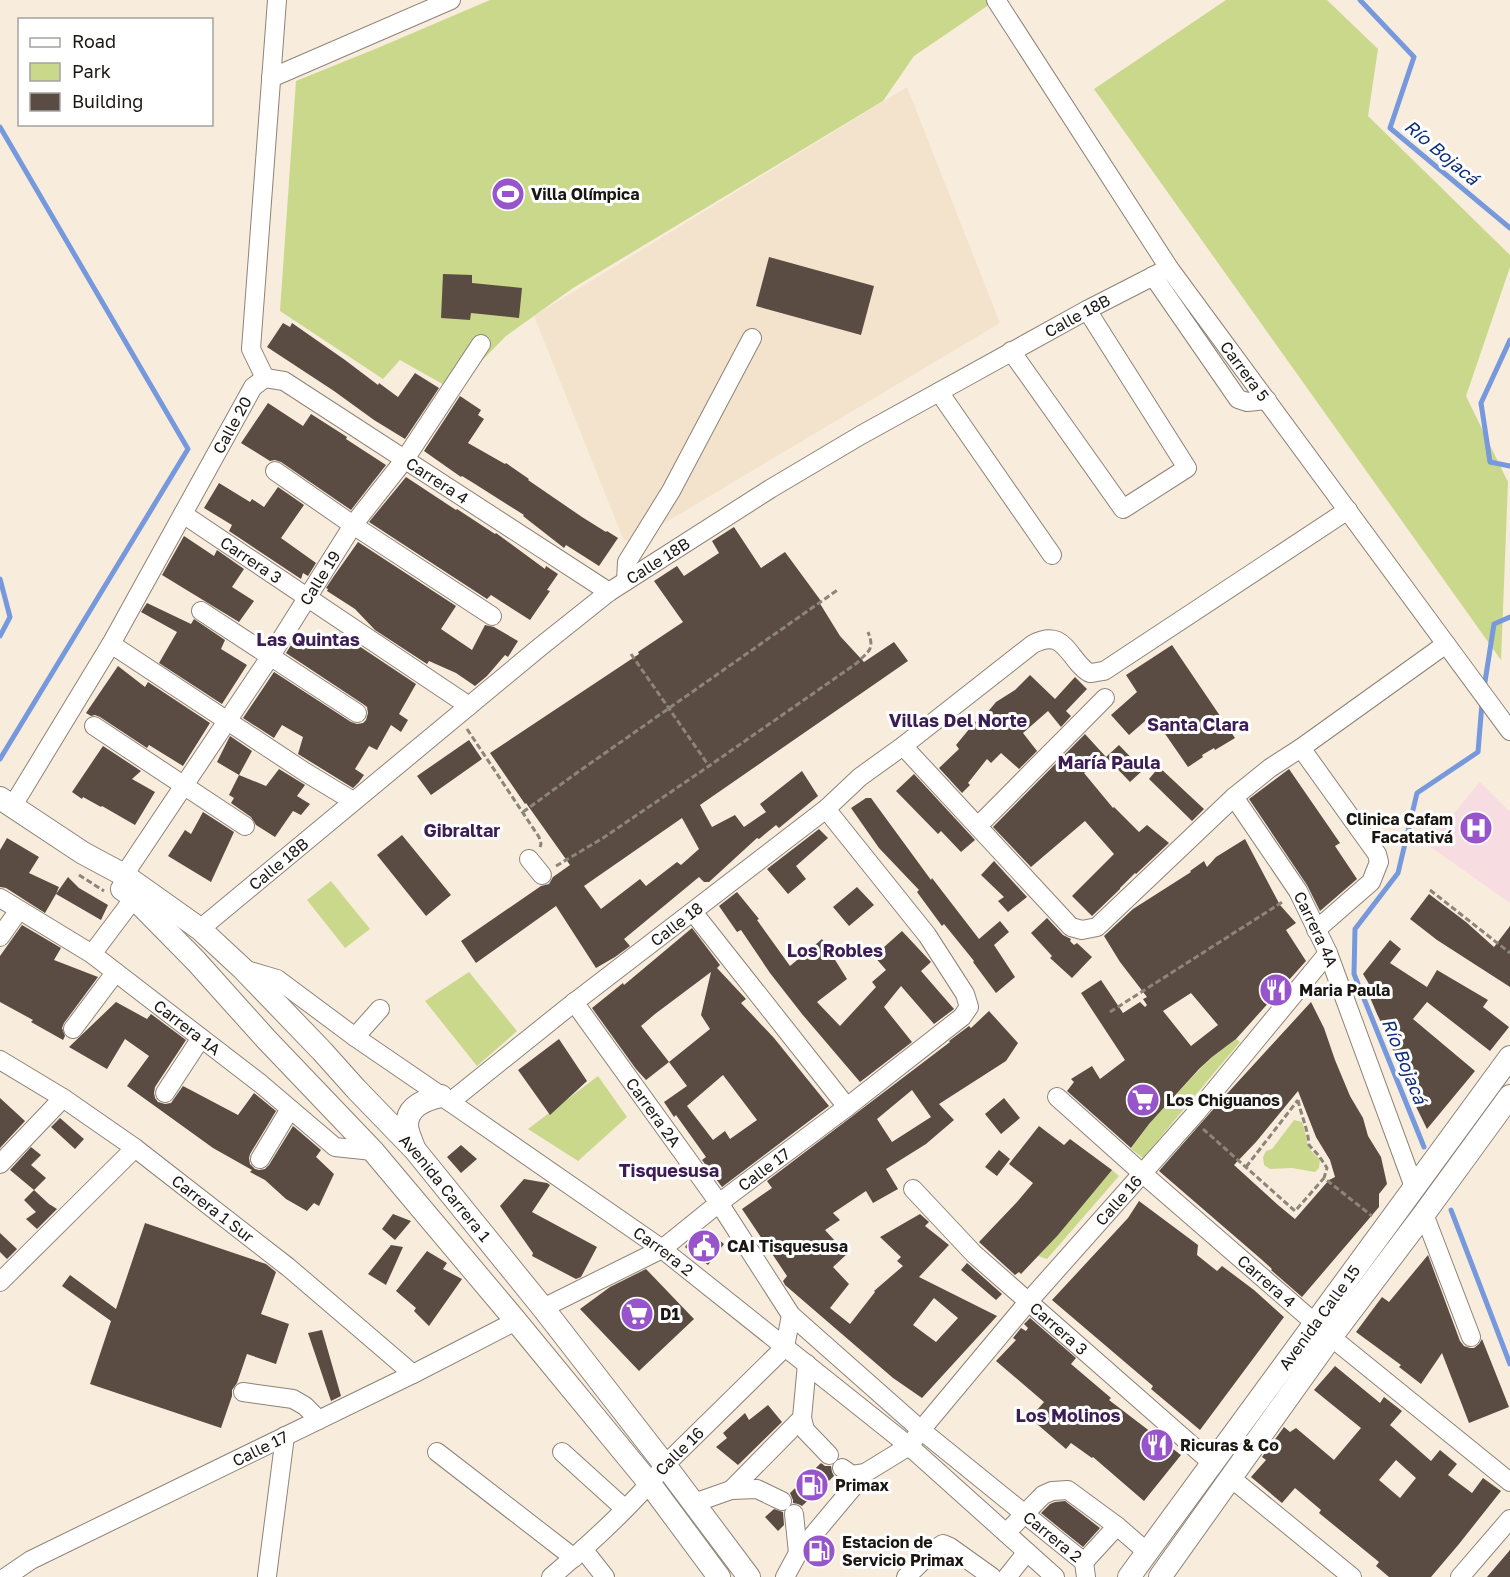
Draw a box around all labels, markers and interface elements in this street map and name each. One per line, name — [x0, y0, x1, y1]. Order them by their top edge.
legend — [18, 18, 213, 126]
text: Road — [72, 30, 116, 52]
text: Park — [72, 60, 111, 82]
text: Building — [72, 90, 143, 112]
water label: Río Bojacá — [1400, 115, 1485, 191]
sports icon: Villa Olímpica — [490, 176, 526, 212]
place label: Villa Olímpica — [531, 184, 640, 204]
street label: Calle 18B — [1041, 290, 1113, 341]
street label: Carrera 5 — [1216, 337, 1274, 405]
street label: Calle 20 — [208, 393, 256, 457]
street label: Carrera 4 — [402, 453, 472, 508]
street label: Carrera 3 — [216, 532, 286, 588]
street label: Calle 18B — [622, 533, 693, 588]
street label: Calle 19 — [295, 547, 344, 609]
district label: Las Quintas — [256, 628, 360, 650]
district label: Villas Del Norte — [889, 709, 1028, 731]
district label: Santa Clara — [1147, 713, 1249, 735]
district label: María Paula — [1058, 751, 1160, 773]
place label: Clinica Cafam Facatativá — [1346, 809, 1453, 847]
hospital icon: Clinica Cafam Facatativá — [1458, 810, 1494, 846]
district label: Gibraltar — [424, 819, 500, 841]
street label: Calle 18B — [245, 833, 312, 894]
street label: Carrera 4A — [1290, 888, 1342, 970]
street label: Calle 18 — [646, 898, 707, 950]
district label: Los Robles — [787, 939, 883, 961]
restaurant icon: Maria Paula — [1258, 972, 1294, 1008]
place label: Maria Paula — [1299, 980, 1390, 1000]
street label: Carrera 1A — [150, 995, 225, 1060]
water label: Río Bojacá — [1378, 1015, 1433, 1109]
street label: Carrera 2A — [622, 1074, 685, 1151]
supermarket icon: Los Chiguanos — [1125, 1082, 1161, 1118]
place label: Los Chiguanos — [1166, 1090, 1280, 1110]
street label: Avenida Carrera 1 — [395, 1130, 495, 1246]
street label: Calle 17 — [734, 1144, 794, 1195]
district label: Tisquesusa — [619, 1159, 719, 1181]
street label: Carrera 1 Sur — [168, 1170, 258, 1247]
street label: Calle 16 — [1091, 1171, 1146, 1230]
street label: Carrera 2 — [629, 1222, 697, 1280]
public building icon: CAI Tisquesusa — [686, 1228, 722, 1264]
place label: CAI Tisquesusa — [727, 1236, 848, 1256]
street label: Carrera 4 — [1233, 1250, 1300, 1312]
street label: Avenida Calle 15 — [1274, 1261, 1364, 1374]
supermarket icon: D1 — [619, 1296, 655, 1332]
street label: Carrera 3 — [1026, 1298, 1092, 1359]
place label: D1 — [660, 1304, 680, 1324]
district label: Los Molinos — [1015, 1404, 1121, 1426]
street label: Calle 16 — [651, 1423, 708, 1479]
street label: Calle 17 — [229, 1426, 291, 1471]
restaurant icon: Ricuras & Co — [1139, 1427, 1175, 1463]
place label: Ricuras & Co — [1180, 1435, 1279, 1455]
fuel station icon: Primax — [794, 1467, 830, 1503]
place label: Primax — [835, 1475, 890, 1495]
street label: Carrera 2 — [1019, 1507, 1086, 1566]
place label: Estacion de Servicio Primax — [842, 1532, 965, 1570]
fuel station icon: Estacion de Servicio Primax — [801, 1533, 837, 1569]

